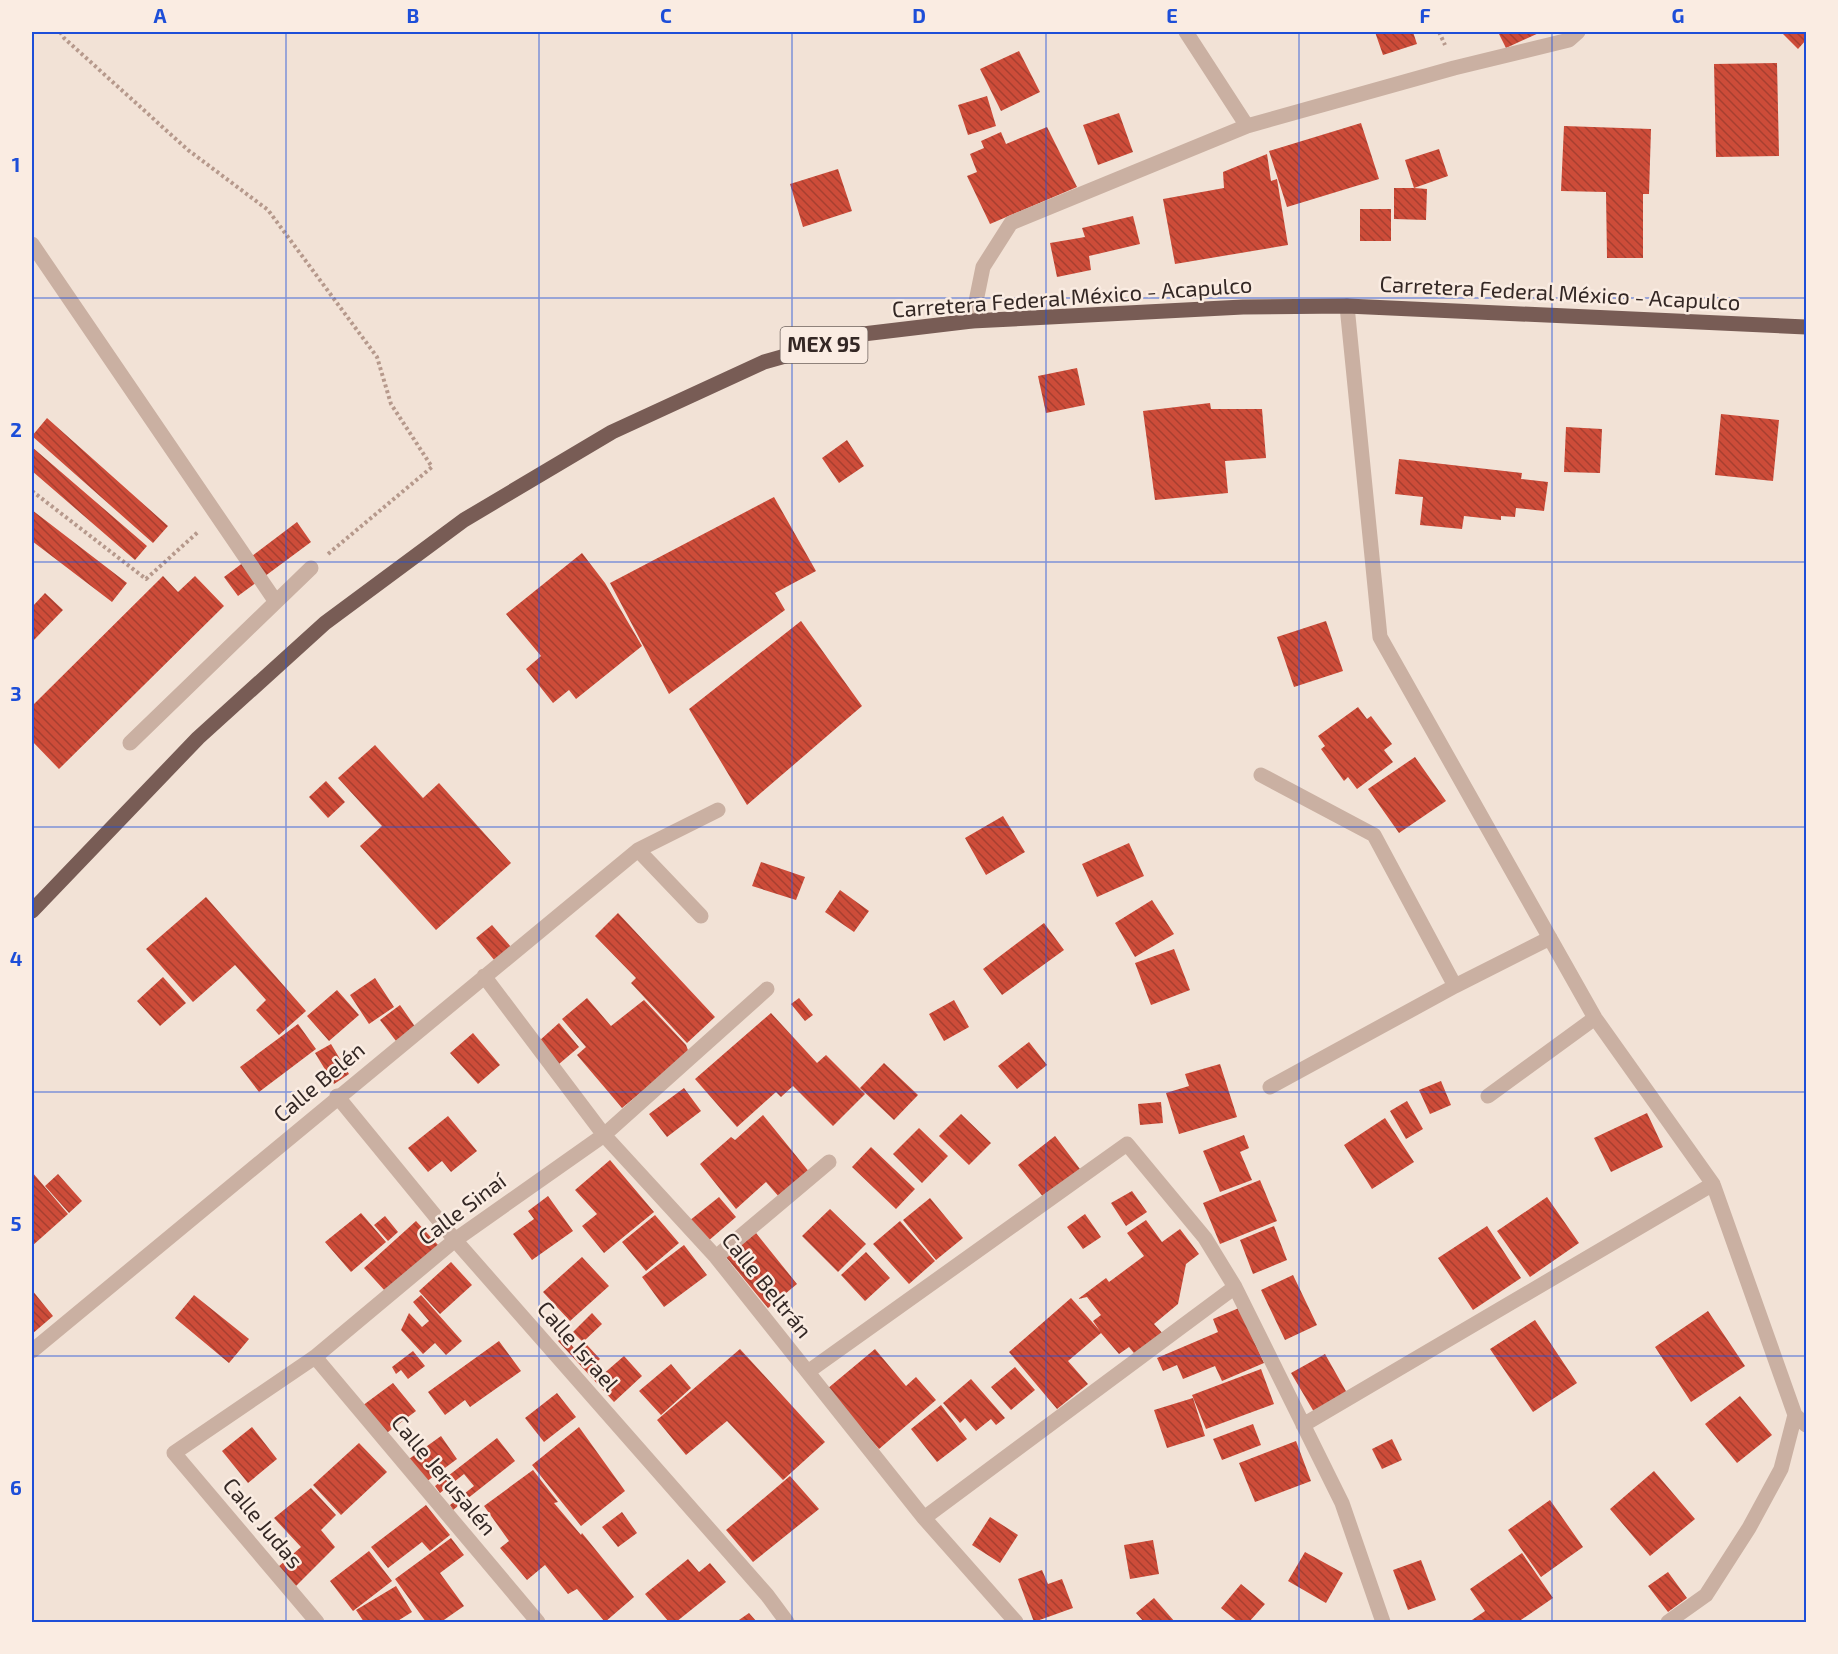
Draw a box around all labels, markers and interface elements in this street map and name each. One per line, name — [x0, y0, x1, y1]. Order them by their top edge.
text: A — [153, 3, 167, 27]
text: B — [407, 3, 419, 27]
text: C — [660, 3, 672, 27]
text: D — [912, 3, 926, 27]
text: E — [1166, 3, 1178, 27]
text: F — [1419, 3, 1431, 27]
text: G — [1672, 3, 1684, 27]
text: 1 — [12, 152, 20, 176]
street label: Carretera Federal México - Acapulco — [891, 270, 1253, 322]
street label: Carretera Federal México - Acapulco — [1379, 270, 1741, 314]
road number: MEX 95 — [780, 327, 868, 363]
text: 2 — [10, 417, 22, 441]
text: 3 — [10, 681, 22, 705]
text: 4 — [10, 946, 23, 970]
street label: Calle Belén — [267, 1036, 369, 1127]
street label: Calle Sinaí — [413, 1166, 511, 1249]
text: 5 — [10, 1211, 22, 1235]
street label: Calle Beltrán — [717, 1226, 818, 1342]
street label: Calle Israel — [533, 1295, 625, 1396]
street label: Calle Jerusalén — [387, 1409, 503, 1540]
street label: Calle Judas — [218, 1472, 309, 1573]
text: 6 — [10, 1475, 22, 1499]

